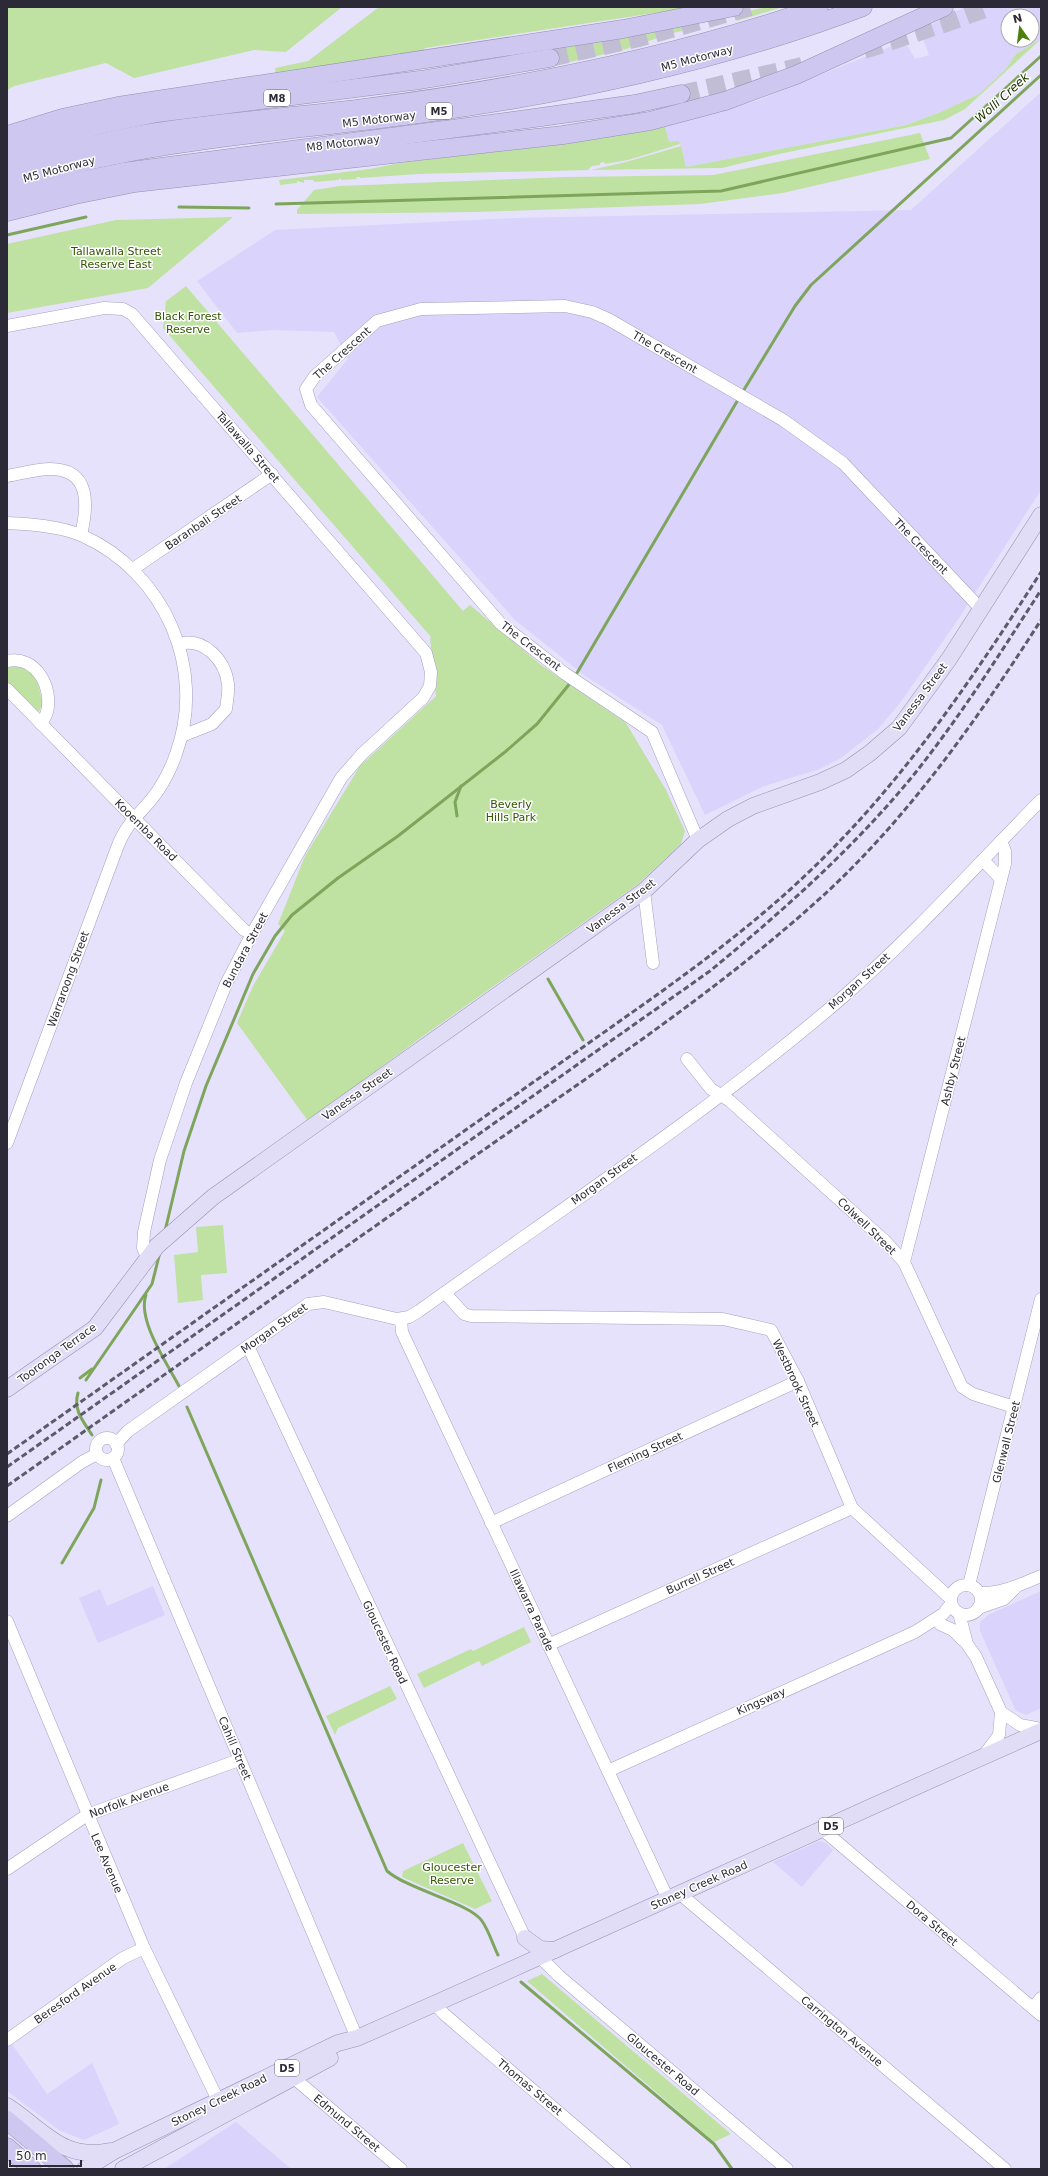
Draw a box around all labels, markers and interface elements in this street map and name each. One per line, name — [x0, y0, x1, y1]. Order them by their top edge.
north arrow — [1000, 8, 1040, 48]
text: N — [1012, 11, 1024, 26]
street label: M5 Motorway — [660, 43, 735, 74]
water label: Wolli Creek — [972, 69, 1033, 126]
road number: M8 — [264, 90, 290, 106]
road number: M5 — [426, 103, 452, 119]
street label: M5 Motorway — [342, 108, 417, 130]
street label: M8 Motorway — [306, 132, 381, 154]
street label: M5 Motorway — [22, 154, 97, 185]
park label: Tallawalla Street Reserve East — [70, 245, 162, 271]
park label: Black Forest Reserve — [154, 310, 222, 336]
street label: The Crescent — [310, 324, 374, 383]
street label: The Crescent — [629, 328, 700, 377]
street label: Tallawalla Street — [213, 408, 282, 486]
street label: Baranbali Street — [163, 492, 244, 553]
street label: The Crescent — [890, 515, 951, 577]
street label: The Crescent — [497, 618, 564, 674]
street label: Vanessa Street — [890, 660, 951, 734]
street label: Kooemba Road — [112, 797, 179, 864]
park label: Beverly Hills Park — [486, 798, 537, 824]
street label: Vanessa Street — [585, 876, 659, 936]
street label: Bundara Street — [220, 910, 271, 990]
street label: Warraroong Street — [45, 929, 92, 1029]
street label: Morgan Street — [826, 950, 893, 1012]
street label: Ashby Street — [939, 1035, 969, 1107]
street label: Vanessa Street — [320, 1065, 395, 1123]
street label: Morgan Street — [569, 1151, 640, 1208]
street label: Colwell Street — [835, 1195, 899, 1258]
street label: Morgan Street — [239, 1300, 311, 1356]
street label: Tooronga Terrace — [15, 1321, 99, 1387]
street label: Westbrook Street — [770, 1337, 822, 1430]
street label: Glenwall Street — [990, 1399, 1023, 1484]
street label: Fleming Street — [606, 1429, 685, 1475]
street label: Burrell Street — [664, 1555, 737, 1597]
street label: Illawarra Parade — [507, 1567, 556, 1653]
street label: Gloucester Road — [360, 1598, 410, 1686]
street label: Kingsway — [735, 1685, 788, 1718]
street label: Cahill Street — [215, 1715, 254, 1782]
street label: Norfolk Avenue — [88, 1780, 171, 1821]
road number: D5 — [819, 1818, 843, 1834]
street label: Lee Avenue — [88, 1831, 125, 1895]
street label: Stoney Creek Road — [649, 1858, 750, 1913]
park label: Gloucester Reserve — [422, 1861, 482, 1887]
street label: Dora Street — [903, 1898, 961, 1949]
street label: Beresford Avenue — [32, 1960, 119, 2027]
street label: Carrington Avenue — [798, 1993, 885, 2070]
street label: Gloucester Road — [624, 2030, 702, 2098]
street label: Thomas Street — [494, 2056, 565, 2119]
road number: D5 — [275, 2060, 299, 2076]
street label: Stoney Creek Road — [169, 2072, 269, 2129]
street label: Edmund Street — [311, 2092, 383, 2155]
scale bar — [10, 2142, 81, 2168]
text: 50 m — [16, 2149, 47, 2163]

